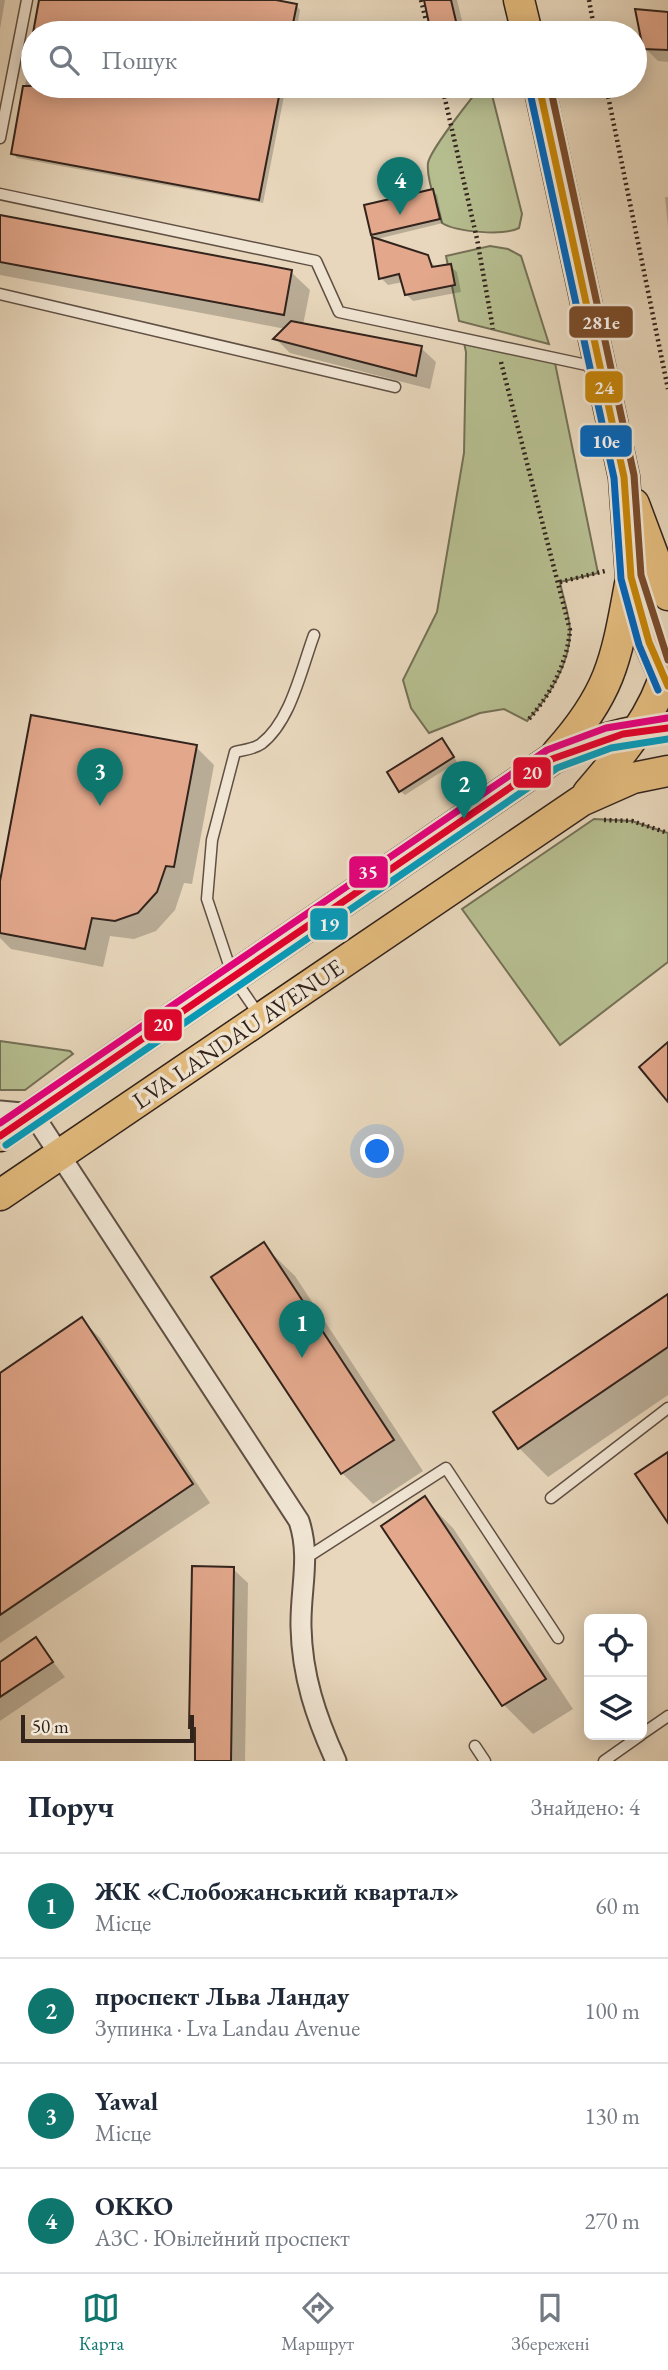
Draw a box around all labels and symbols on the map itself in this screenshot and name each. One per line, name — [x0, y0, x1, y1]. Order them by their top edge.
pin: 4 — [377, 157, 423, 215]
line badge: 281е — [568, 305, 634, 339]
text: 281е — [582, 310, 620, 335]
line badge: 24 — [584, 370, 624, 404]
text: 24 — [594, 375, 615, 400]
line badge: 10е — [579, 424, 633, 458]
text: 10е — [592, 429, 620, 454]
pin: 3 — [77, 748, 123, 806]
line badge: 20 — [512, 756, 552, 789]
text: 20 — [522, 760, 542, 785]
pin: 2 — [441, 761, 487, 819]
line badge: 35 — [348, 855, 389, 889]
text: 35 — [358, 860, 378, 885]
line badge: 19 — [309, 907, 349, 941]
text: 19 — [319, 912, 339, 937]
street label: LVA LANDAU AVENUE — [126, 951, 349, 1116]
line badge: 20 — [143, 1008, 183, 1042]
text: 20 — [153, 1012, 173, 1037]
your location — [360, 1134, 394, 1168]
pin: 1 — [279, 1300, 325, 1358]
scale bar — [21, 1712, 194, 1744]

